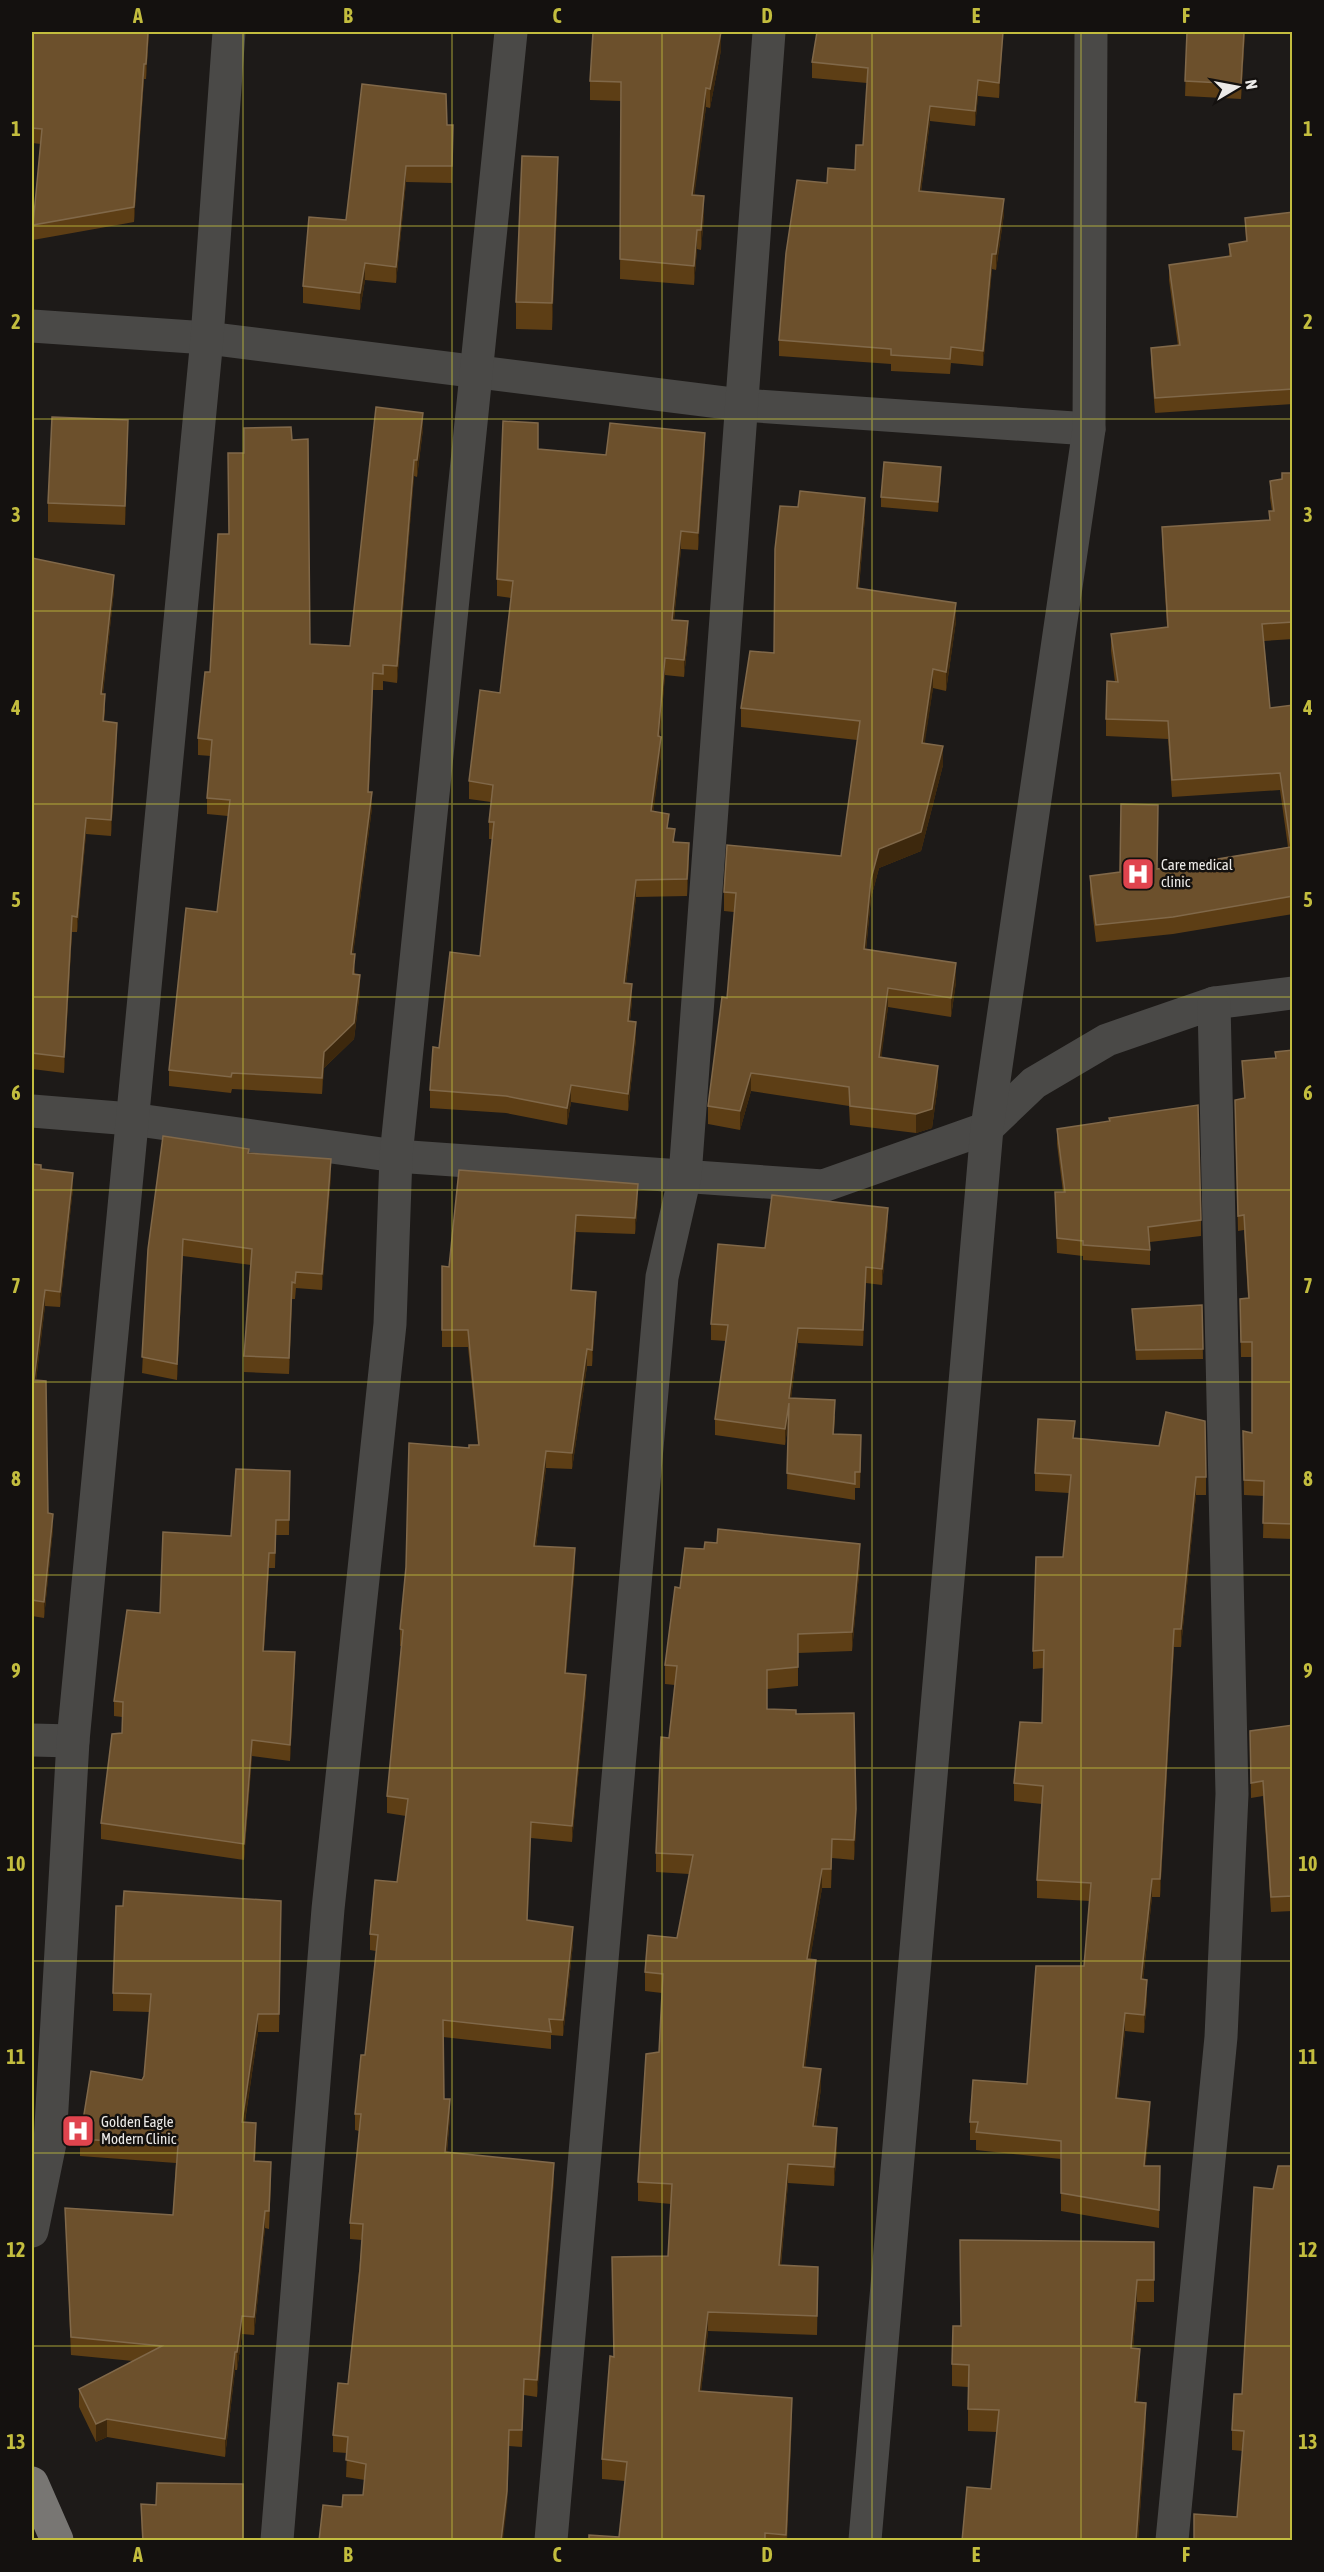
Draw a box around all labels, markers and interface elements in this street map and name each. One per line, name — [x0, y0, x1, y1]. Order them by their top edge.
text: A — [132, 4, 143, 27]
text: B — [343, 4, 353, 27]
text: C — [553, 4, 562, 27]
text: D — [761, 4, 773, 27]
text: E — [972, 4, 981, 27]
text: F — [1182, 4, 1190, 27]
north arrow — [1207, 57, 1267, 117]
text: N — [1242, 78, 1261, 91]
text: 1 — [11, 117, 21, 140]
text: 1 — [1303, 117, 1313, 140]
text: 2 — [11, 310, 21, 333]
text: 2 — [1303, 310, 1313, 333]
text: 3 — [11, 503, 21, 526]
text: 3 — [1303, 503, 1313, 526]
text: 4 — [10, 696, 21, 719]
text: 4 — [1302, 696, 1313, 719]
hospital icon: Care medical clinic — [1120, 856, 1156, 892]
place label: Care medical clinic — [1161, 856, 1233, 890]
text: 5 — [11, 888, 21, 911]
text: 5 — [1303, 888, 1313, 911]
text: 6 — [11, 1081, 21, 1104]
text: 6 — [1303, 1081, 1313, 1104]
text: 7 — [11, 1274, 21, 1297]
text: 7 — [1303, 1274, 1313, 1297]
text: 8 — [11, 1467, 21, 1490]
text: 8 — [1303, 1467, 1313, 1490]
text: 9 — [11, 1659, 21, 1682]
text: 9 — [1303, 1659, 1313, 1682]
text: 10 — [7, 1852, 25, 1875]
text: 10 — [1299, 1852, 1317, 1875]
text: 11 — [7, 2045, 25, 2068]
text: 11 — [1299, 2045, 1317, 2068]
hospital icon: Golden Eagle Modern Clinic — [60, 2113, 96, 2149]
place label: Golden Eagle Modern Clinic — [101, 2113, 177, 2147]
text: 12 — [7, 2238, 25, 2261]
text: 12 — [1299, 2238, 1317, 2261]
text: 13 — [7, 2430, 25, 2453]
text: 13 — [1299, 2430, 1317, 2453]
text: A — [132, 2543, 143, 2566]
text: B — [343, 2543, 353, 2566]
text: C — [553, 2543, 562, 2566]
text: D — [761, 2543, 773, 2566]
text: E — [972, 2543, 981, 2566]
text: F — [1182, 2543, 1190, 2566]

